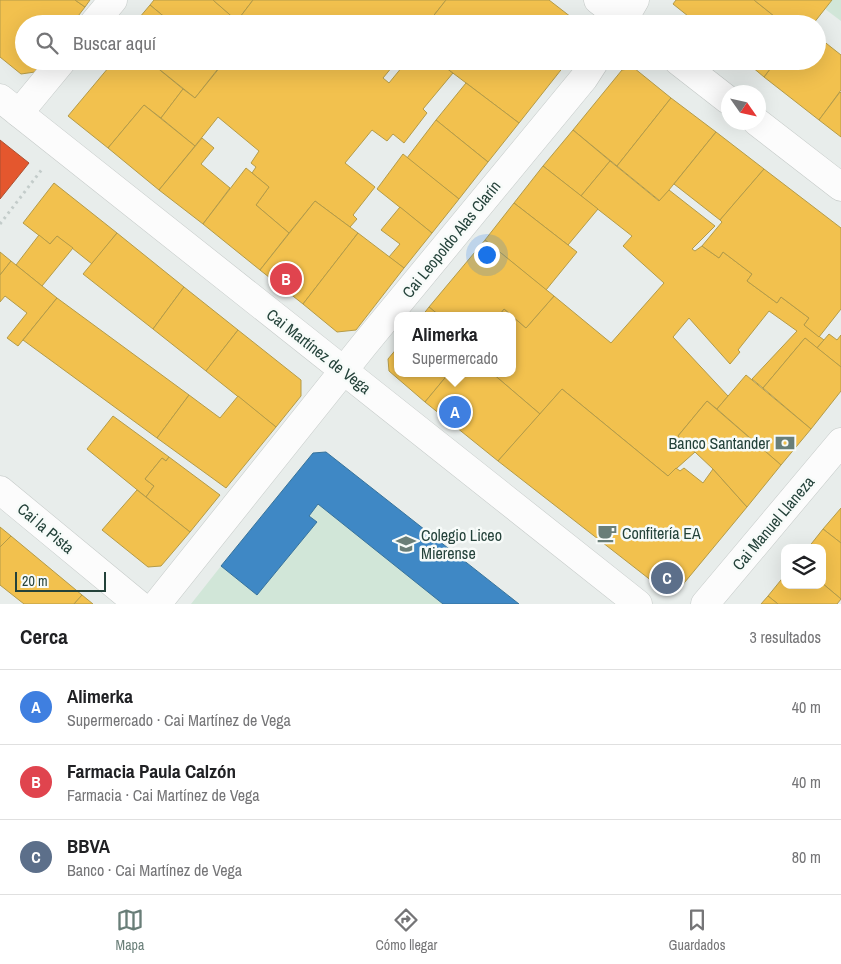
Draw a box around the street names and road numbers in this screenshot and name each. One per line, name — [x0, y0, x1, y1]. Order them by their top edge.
street label: Cai Leopoldo Alas Clarín — [397, 176, 505, 302]
street label: Cai Martínez de Vega — [262, 303, 376, 399]
street label: Cai Manuel Llaneza — [727, 471, 819, 575]
street label: Cai la Pista — [13, 498, 80, 559]

